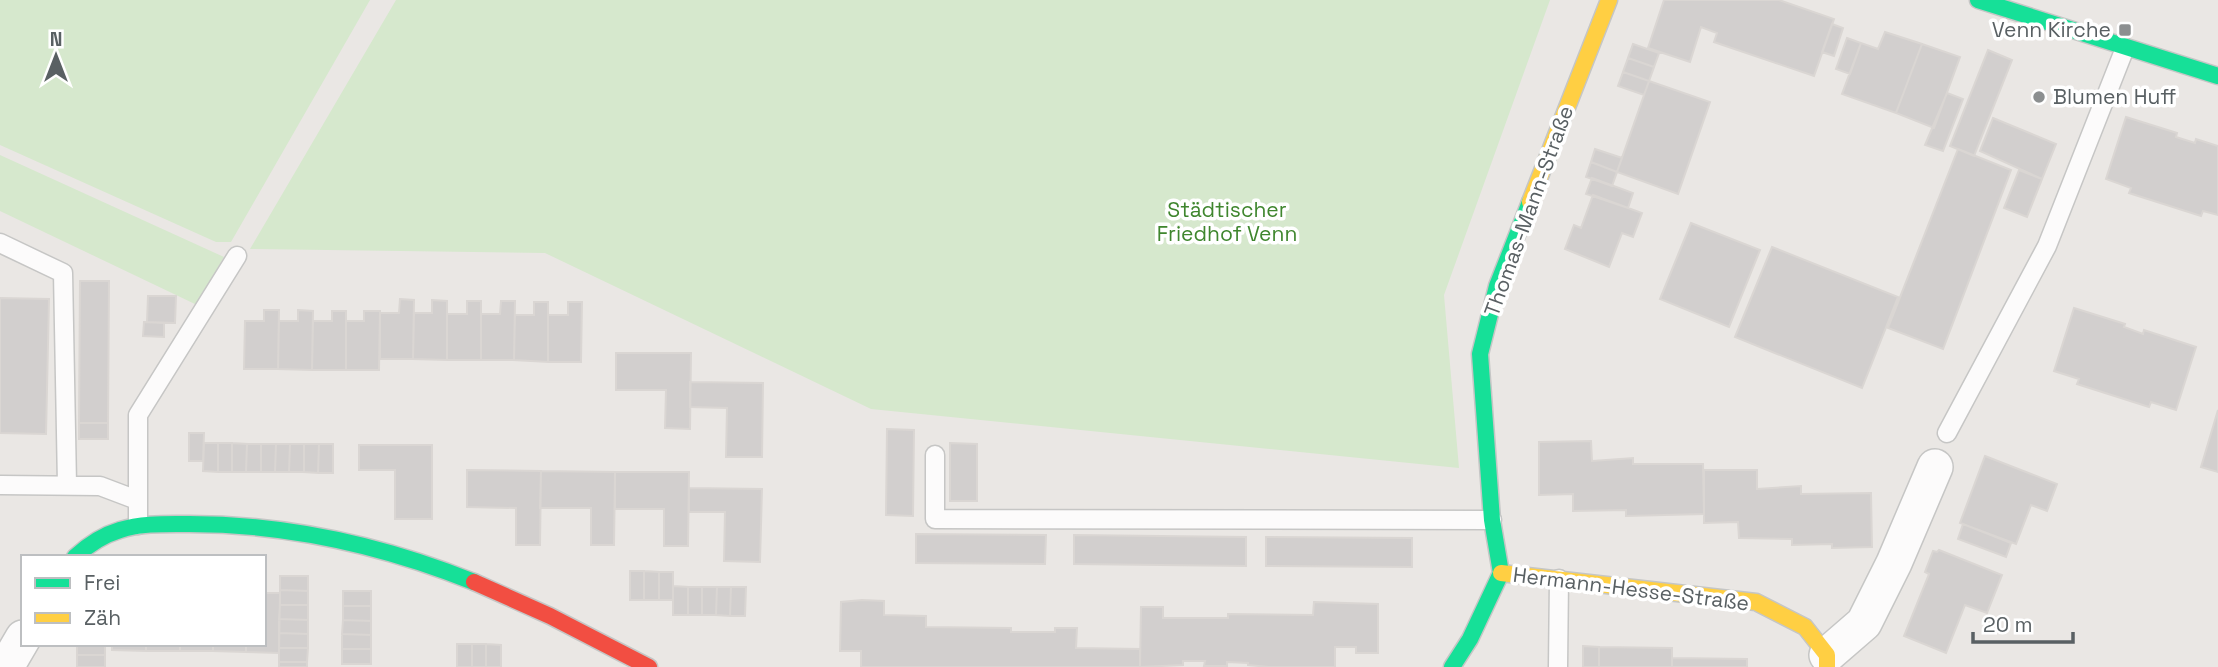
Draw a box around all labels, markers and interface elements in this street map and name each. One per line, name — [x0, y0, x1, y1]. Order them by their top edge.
place label: Venn Kirche — [1992, 16, 2111, 43]
north arrow — [21, 21, 91, 91]
marker: Venn Kirche — [2117, 22, 2133, 38]
text: N — [50, 27, 62, 52]
place label: Blumen Huff — [2053, 83, 2176, 110]
marker: Blumen Huff — [2031, 89, 2047, 105]
street label: Thomas-Mann-Straße — [1478, 102, 1579, 320]
park label: Städtischer Friedhof Venn — [1157, 196, 1297, 247]
legend — [21, 555, 266, 646]
street label: Hermann-Hesse-Straße — [1511, 561, 1751, 616]
text: Frei — [84, 569, 120, 596]
scale bar — [1973, 600, 2073, 644]
text: Zäh — [84, 604, 121, 631]
text: 20 m — [1983, 611, 2033, 638]

